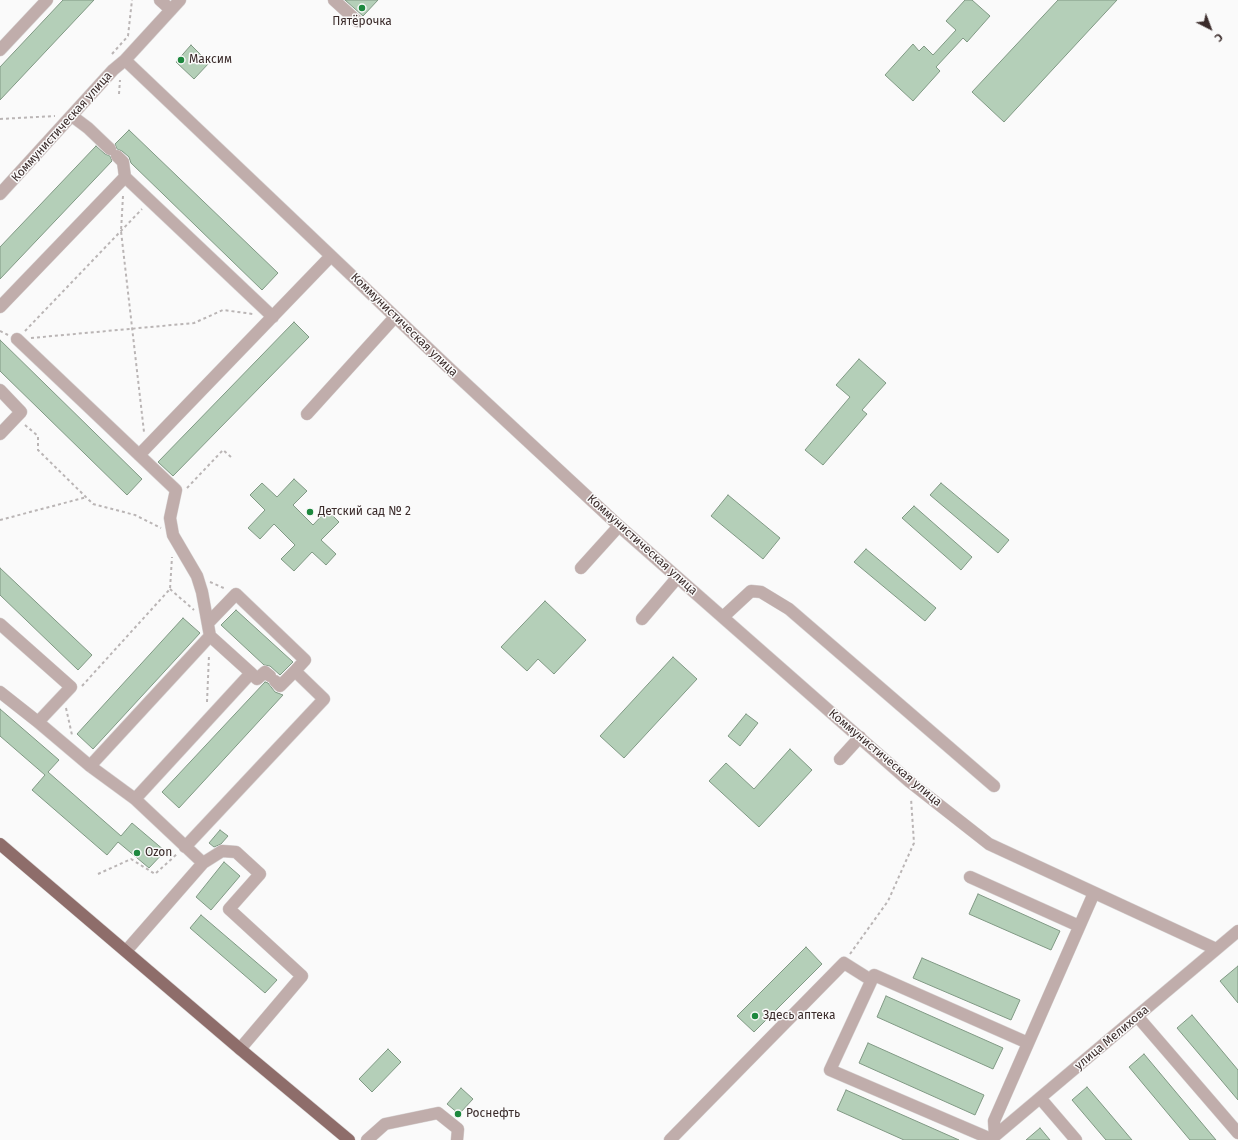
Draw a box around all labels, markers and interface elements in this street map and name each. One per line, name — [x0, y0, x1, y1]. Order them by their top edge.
marker: Пятёрочка — [357, 3, 367, 13]
north arrow — [1190, 8, 1230, 48]
place label: Пятёрочка — [332, 15, 392, 29]
text: С — [1212, 30, 1225, 44]
place label: Максим — [189, 53, 232, 67]
marker: Максим — [176, 55, 186, 65]
street label: Коммунистическая улица — [9, 69, 115, 185]
street label: Коммунистическая улица — [347, 270, 461, 380]
street label: Коммунистическая улица — [584, 492, 700, 598]
place label: Детский сад № 2 — [318, 505, 411, 519]
marker: Детский сад № 2 — [305, 507, 315, 517]
street label: Коммунистическая улица — [826, 706, 944, 810]
place label: Ozon — [145, 846, 172, 860]
marker: Ozon — [132, 848, 142, 858]
street label: улица Мелихова — [1072, 1003, 1152, 1073]
place label: Здесь аптека — [763, 1009, 835, 1023]
marker: Здесь аптека — [750, 1011, 760, 1021]
place label: Роснефть — [466, 1107, 520, 1121]
marker: Роснефть — [453, 1109, 463, 1119]

